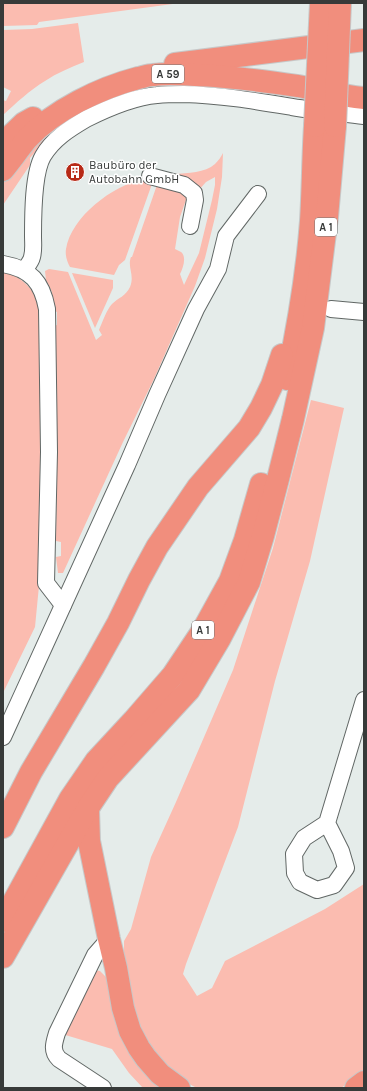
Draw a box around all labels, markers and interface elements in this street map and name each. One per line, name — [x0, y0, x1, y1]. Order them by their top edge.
road number: A 59 — [152, 65, 184, 83]
place label: Baubüro der Autobahn GmbH — [89, 158, 179, 186]
building icon: Baubüro der Autobahn GmbH — [64, 161, 86, 183]
road number: A 1 — [315, 218, 337, 236]
road number: A 1 — [192, 621, 214, 639]

